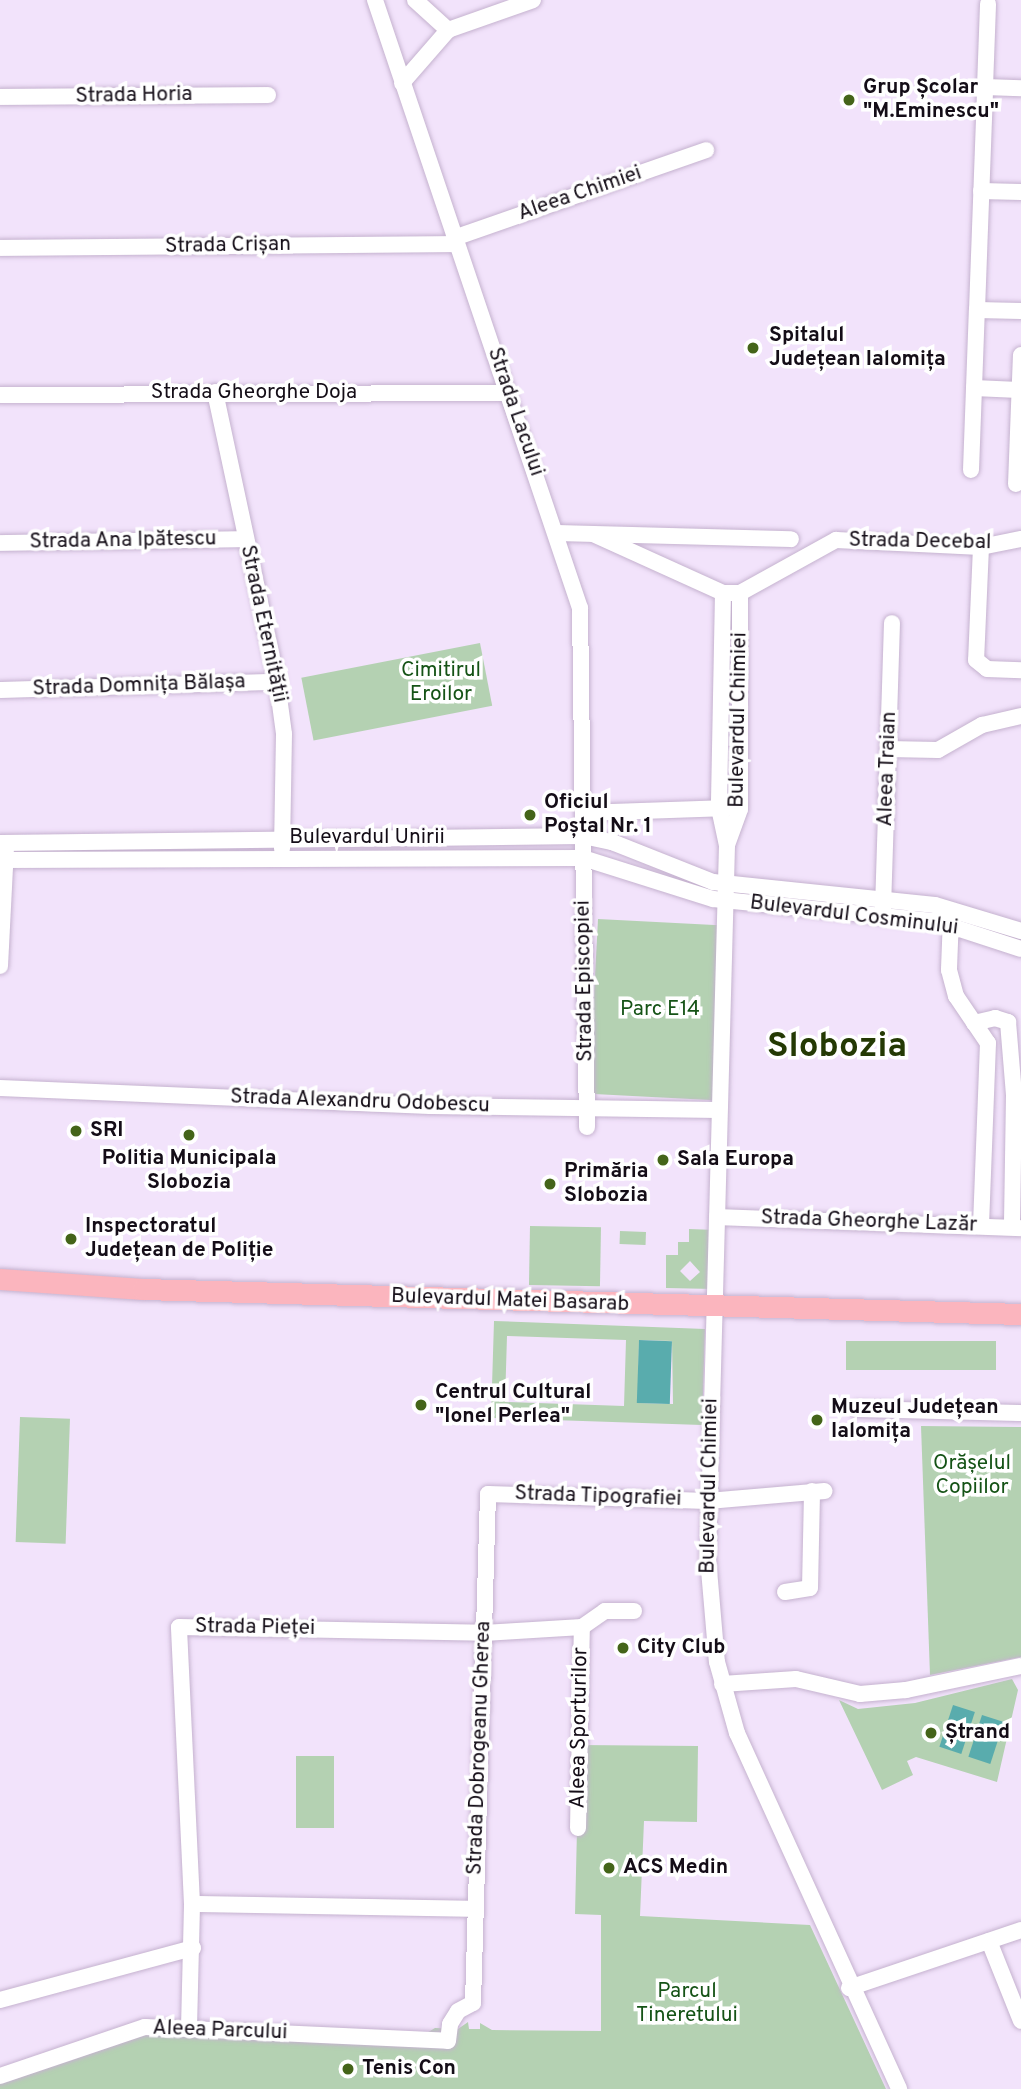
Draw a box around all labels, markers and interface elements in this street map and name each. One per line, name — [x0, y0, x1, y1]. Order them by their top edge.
place label: Grup Școlar "M.Eminescu" — [863, 75, 999, 125]
street label: Strada Horia — [75, 82, 193, 110]
marker: Grup Școlar "M.Eminescu" — [841, 92, 857, 108]
street label: Aleea Chimiei — [515, 161, 645, 227]
street label: Strada Crișan — [165, 232, 291, 260]
place label: Spitalul Județean Ialomița — [769, 323, 946, 373]
marker: Spitalul Județean Ialomița — [743, 338, 763, 358]
street label: Strada Lacului — [481, 344, 549, 480]
street label: Strada Gheorghe Doja — [151, 380, 357, 406]
street label: Strada Ana Ipătescu — [29, 527, 217, 555]
street label: Strada Decebal — [848, 528, 992, 556]
street label: Strada Eternității — [234, 543, 292, 705]
street label: Bulevardul Chimiei — [725, 632, 753, 808]
park label: Cimitirul Eroilor — [401, 658, 481, 708]
street label: Strada Domnița Bălașa — [32, 670, 246, 702]
street label: Aleea Traian — [873, 710, 903, 828]
place label: Oficiul Poștal Nr. 1 — [544, 790, 652, 840]
marker: Oficiul Poștal Nr. 1 — [522, 807, 538, 823]
street label: Bulevardul Unirii — [289, 825, 445, 851]
street label: Bulevardul Cosminului — [748, 891, 960, 941]
street label: Strada Episcopiei — [571, 900, 599, 1062]
park label: Parc E14 — [620, 997, 700, 1023]
district label: Slobozia — [767, 1026, 907, 1068]
street label: Strada Alexandru Odobescu — [229, 1085, 491, 1119]
place label: SRI — [90, 1118, 124, 1144]
marker: SRI — [68, 1123, 84, 1139]
marker: Politia Municipala Slobozia — [181, 1127, 197, 1143]
place label: Politia Municipala Slobozia — [102, 1146, 276, 1196]
place label: Sala Europa — [677, 1147, 794, 1173]
marker: Sala Europa — [655, 1152, 671, 1168]
place label: Primăria Slobozia — [564, 1159, 648, 1209]
marker: Primăria Slobozia — [542, 1176, 558, 1192]
street label: Strada Gheorghe Lazăr — [760, 1206, 978, 1238]
place label: Inspectoratul Județean de Poliție — [85, 1214, 274, 1264]
marker: Inspectoratul Județean de Poliție — [63, 1231, 79, 1247]
street label: Bulevardul Matei Basarab — [391, 1284, 629, 1318]
place label: Centrul Cultural "Ionel Perlea" — [435, 1380, 591, 1430]
place label: Muzeul Județean Ialomița — [831, 1395, 999, 1445]
marker: Centrul Cultural "Ionel Perlea" — [413, 1397, 429, 1413]
street label: Bulevardul Chimiei — [696, 1398, 724, 1574]
marker: Muzeul Județean Ialomița — [809, 1412, 825, 1428]
park label: Orășelul Copiilor — [933, 1451, 1011, 1501]
street label: Strada Tipografiei — [514, 1481, 682, 1513]
street label: Strada Pieței — [195, 1614, 315, 1642]
street label: Strada Dobrogeanu Gherea — [463, 1620, 497, 1876]
place label: City Club — [637, 1635, 725, 1661]
marker: City Club — [615, 1640, 631, 1656]
street label: Aleea Sporturilor — [566, 1647, 594, 1809]
place label: Ștrand — [945, 1720, 1010, 1746]
marker: Ștrand — [923, 1725, 939, 1741]
place label: ACS Medin — [623, 1855, 728, 1881]
marker: ACS Medin — [601, 1860, 617, 1876]
park label: Parcul Tineretului — [636, 1979, 738, 2029]
street label: Aleea Parcului — [152, 2016, 288, 2046]
place label: Tenis Con — [362, 2056, 456, 2082]
marker: Tenis Con — [340, 2061, 356, 2077]

